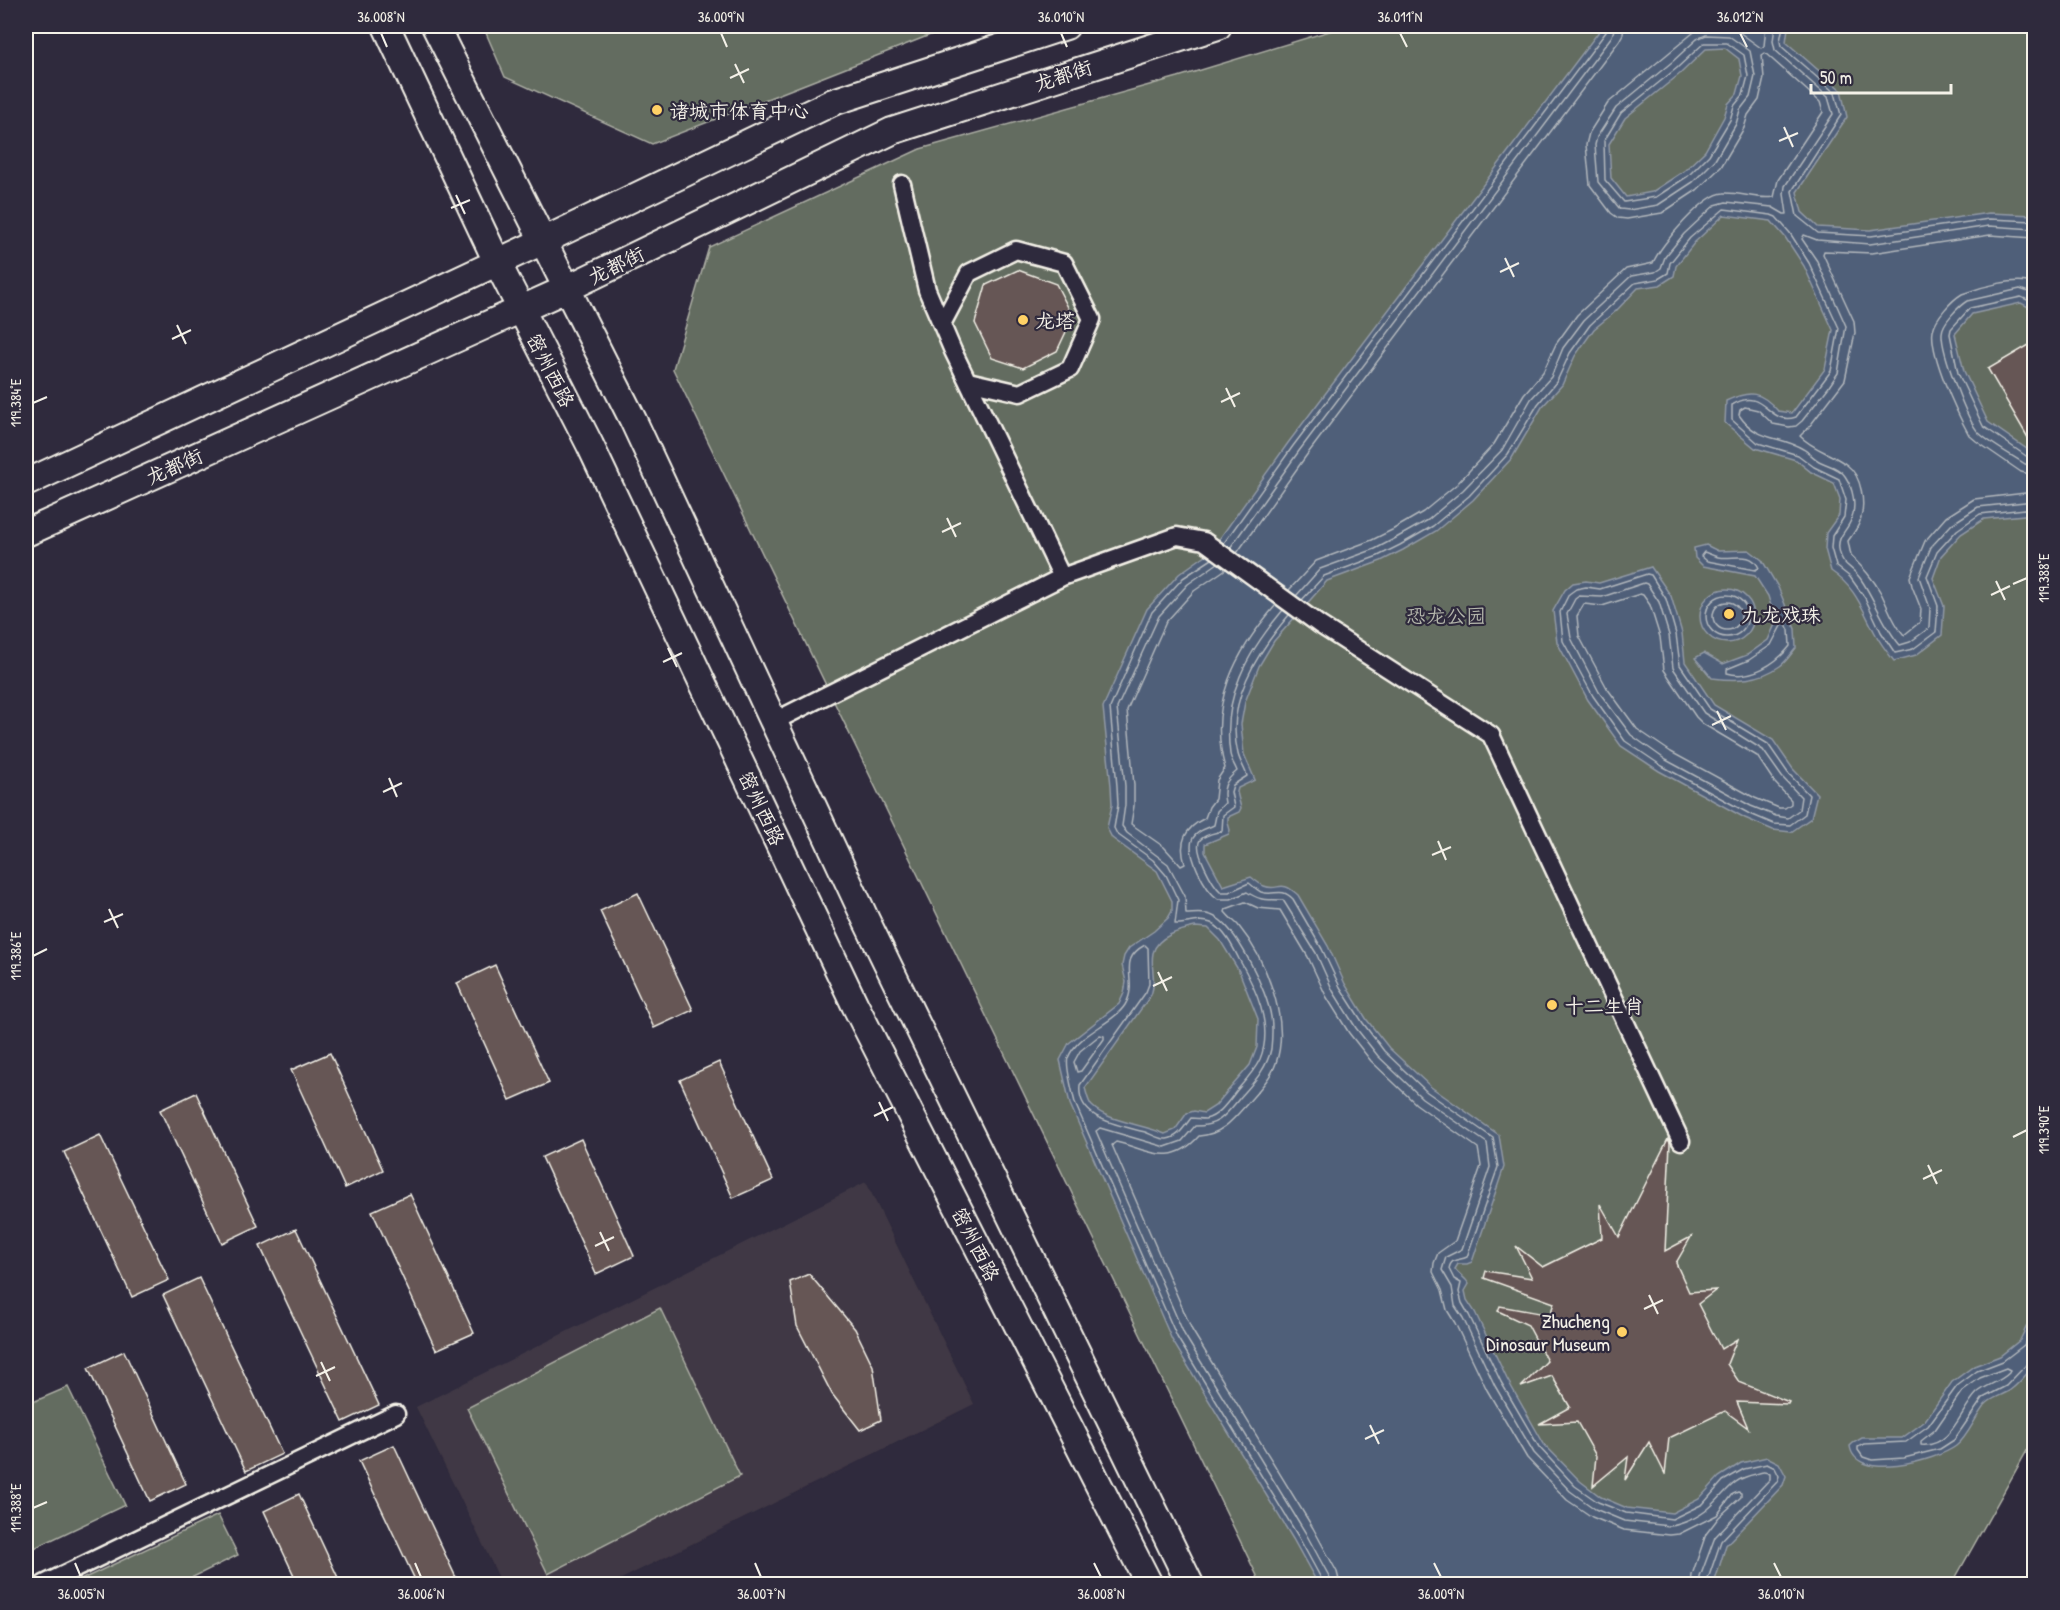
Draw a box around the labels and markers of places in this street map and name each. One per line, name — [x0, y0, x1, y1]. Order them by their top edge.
place label: 诸城市体育中心 — [669, 97, 809, 124]
marker: 诸城市体育中心 — [650, 103, 664, 117]
place label: 龙塔 — [1035, 307, 1075, 334]
marker: 龙塔 — [1016, 313, 1030, 327]
place label: 九龙戏珠 — [1741, 601, 1821, 628]
marker: 九龙戏珠 — [1722, 607, 1736, 621]
place label: 十二生肖 — [1564, 992, 1644, 1019]
marker: 十二生肖 — [1545, 998, 1559, 1012]
place label: Zhucheng Dinosaur Museum — [1486, 1307, 1610, 1357]
marker: Zhucheng Dinosaur Museum — [1615, 1325, 1629, 1339]

